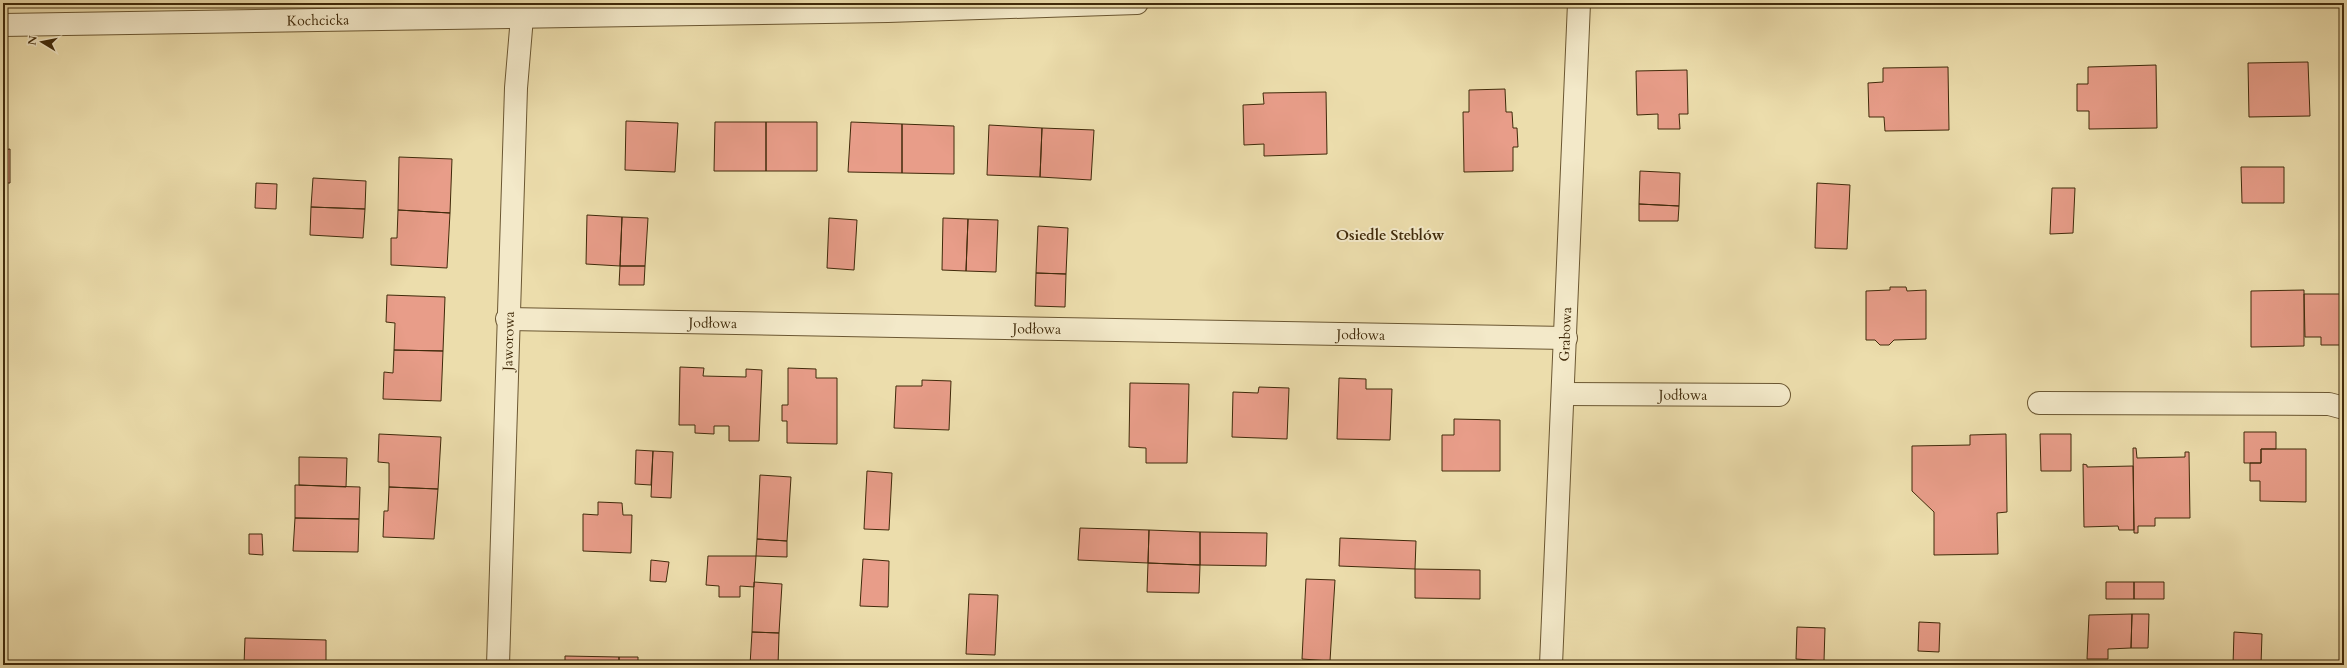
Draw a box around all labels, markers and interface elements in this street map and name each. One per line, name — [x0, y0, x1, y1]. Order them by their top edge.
street label: Kochcicka — [287, 10, 349, 30]
north arrow — [22, 22, 62, 62]
text: N — [24, 34, 41, 46]
district label: Osiedle Steblów — [1336, 225, 1445, 245]
street label: Grabowa — [1554, 307, 1576, 362]
street label: Jaworowa — [498, 311, 519, 373]
street label: Jodłowa — [687, 313, 737, 333]
street label: Jodłowa — [1010, 319, 1061, 338]
street label: Jodłowa — [1334, 324, 1385, 344]
street label: Jodłowa — [1657, 385, 1707, 404]

